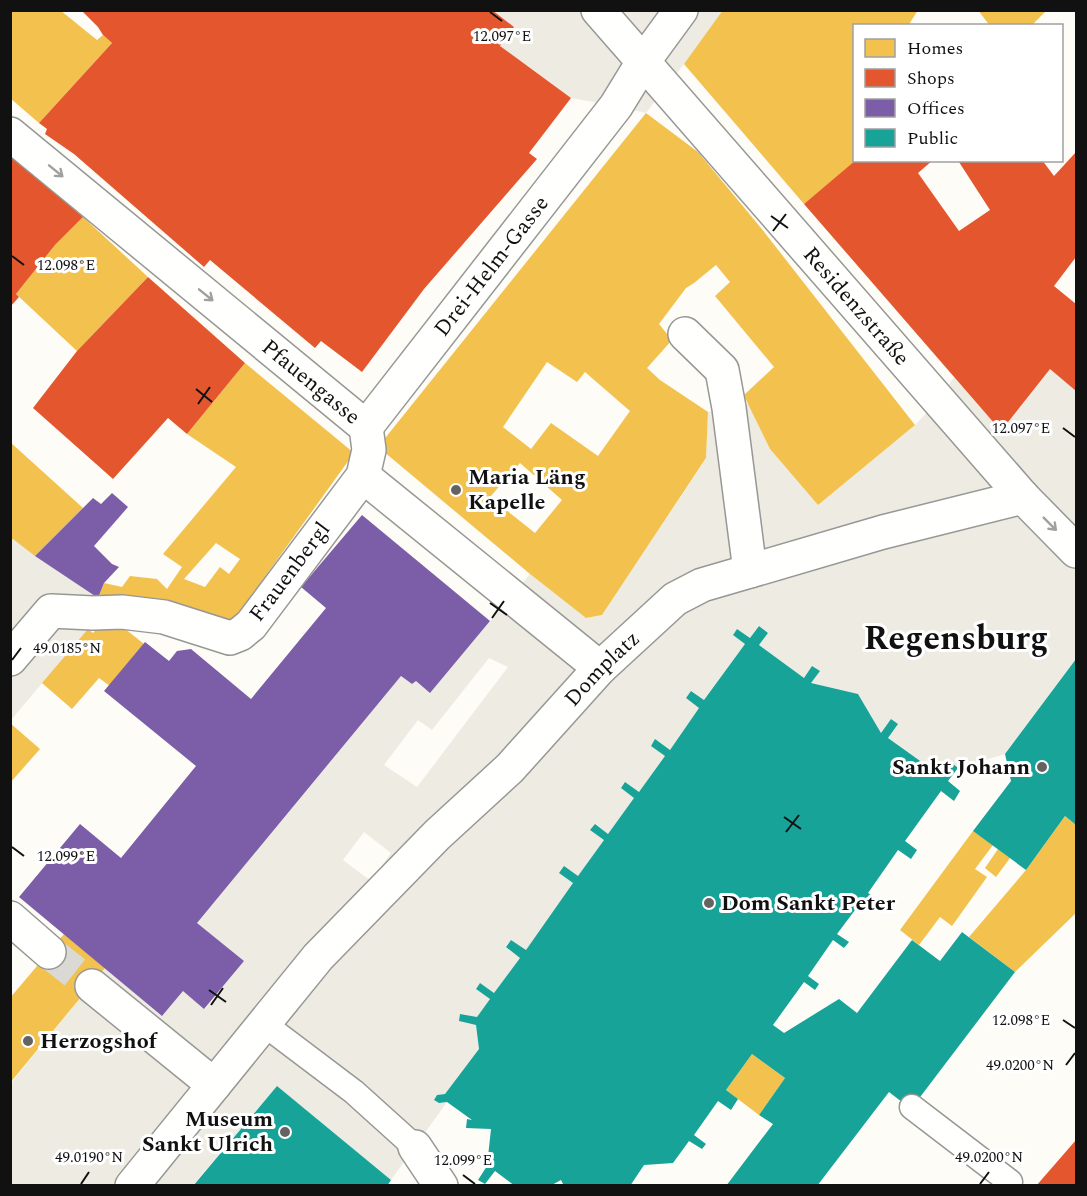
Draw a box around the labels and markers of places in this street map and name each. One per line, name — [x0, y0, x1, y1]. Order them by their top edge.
place label: Maria Läng Kapelle — [468, 461, 586, 519]
marker: Maria Läng Kapelle — [449, 483, 463, 497]
place label: Sankt Johann — [892, 751, 1030, 784]
marker: Sankt Johann — [1035, 760, 1049, 774]
place label: Dom Sankt Peter — [721, 887, 896, 920]
marker: Dom Sankt Peter — [702, 896, 716, 910]
place label: Herzogshof — [40, 1025, 159, 1058]
marker: Herzogshof — [21, 1034, 35, 1048]
place label: Museum Sankt Ulrich — [142, 1103, 273, 1161]
marker: Museum Sankt Ulrich — [278, 1125, 292, 1139]

